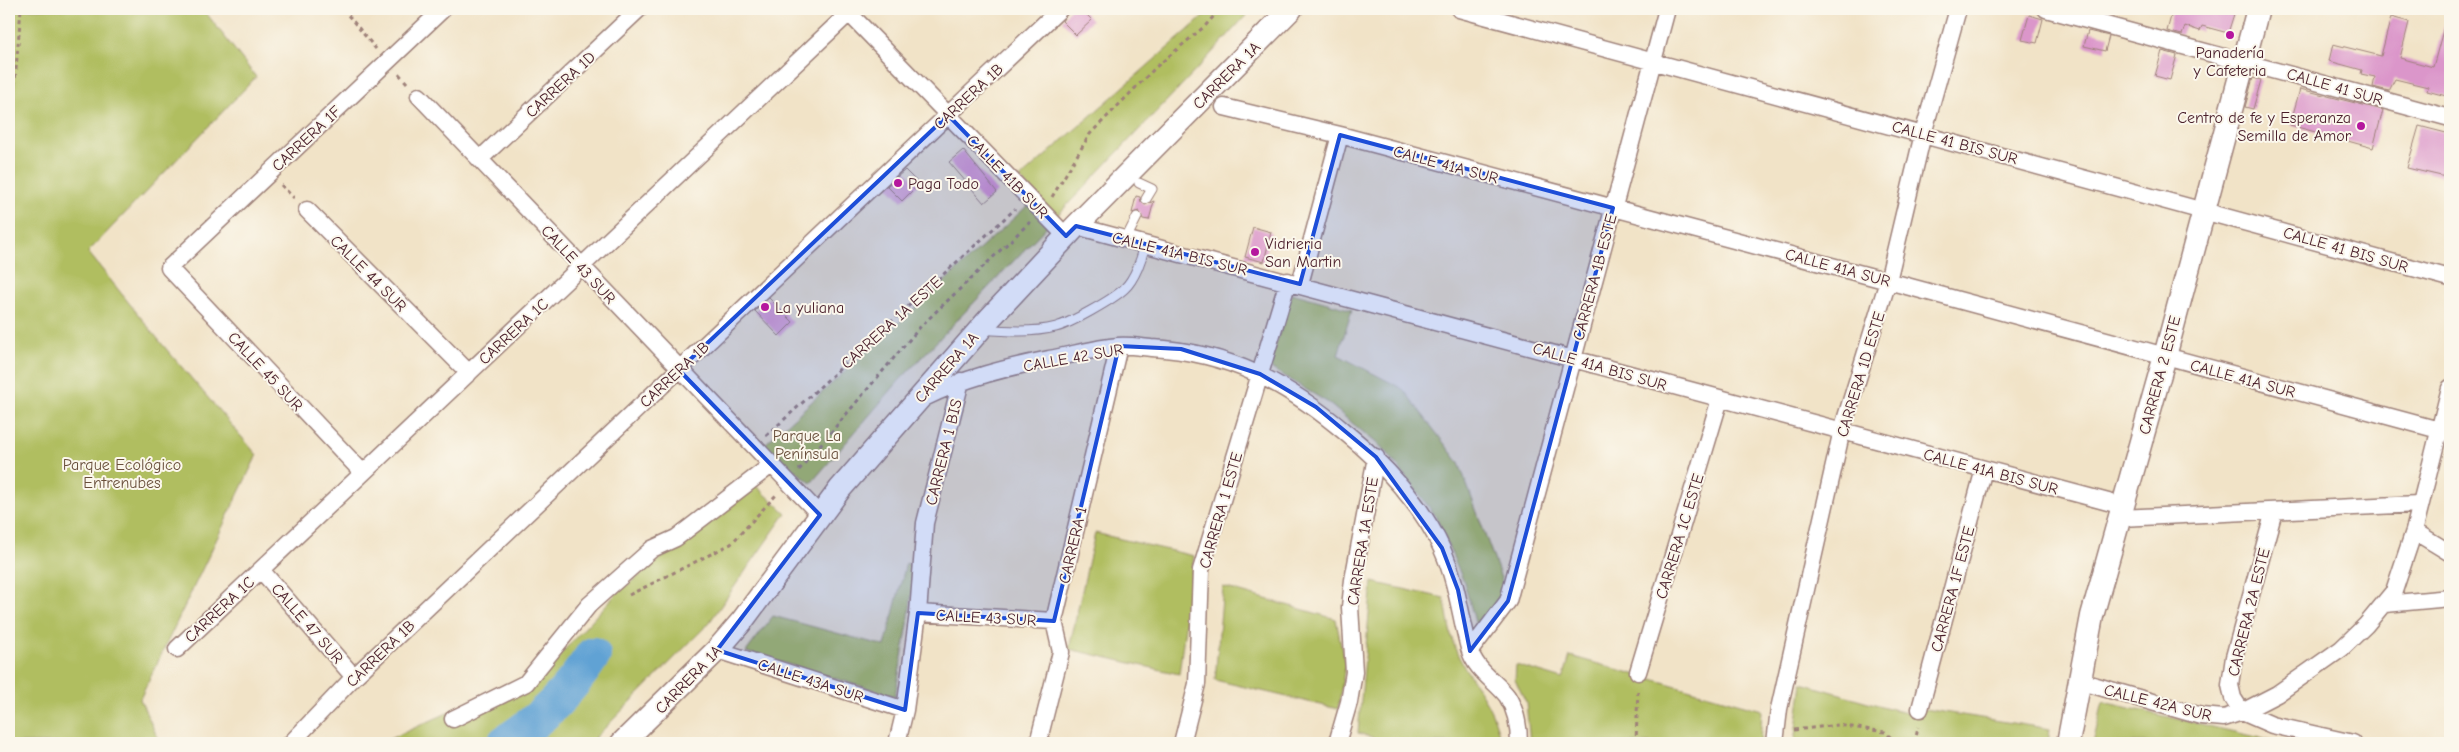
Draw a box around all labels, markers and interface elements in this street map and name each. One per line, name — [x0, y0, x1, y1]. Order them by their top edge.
marker: Panadería y Cafeteria — [2224, 29, 2236, 41]
street label: CARRERA 1A — [1189, 38, 1264, 113]
place label: Panadería y Cafeteria — [2192, 44, 2267, 80]
street label: CARRERA 1D — [522, 48, 599, 121]
street label: CARRERA 1B — [930, 60, 1007, 133]
street label: CALLE 41 SUR — [2285, 65, 2385, 109]
street label: CARRERA 1F — [269, 102, 345, 175]
place label: Centro de fe y Esperanza Semilla de Amor — [2177, 109, 2352, 145]
street label: CALLE 41 BIS SUR — [1890, 118, 2020, 169]
marker: Centro de fe y Esperanza Semilla de Amor — [2355, 120, 2367, 132]
street label: CALLE 41B SUR — [963, 131, 1052, 222]
street label: CALLE 41A SUR — [1391, 142, 1501, 188]
place label: Paga Todo — [908, 175, 979, 193]
marker: Paga Todo — [892, 177, 904, 189]
street label: CARRERA 1B ESTE — [1569, 212, 1621, 342]
street label: CALLE 43 SUR — [537, 222, 620, 308]
street label: CALLE 41 BIS SUR — [2281, 223, 2411, 277]
street label: CALLE 41A BIS SUR — [1110, 228, 1250, 280]
street label: CALLE 44 SUR — [326, 232, 410, 316]
place label: Vidrieria San Martin — [1265, 235, 1341, 271]
street label: CALLE 41A SUR — [1783, 245, 1893, 291]
marker: Vidrieria San Martin — [1249, 246, 1261, 258]
street label: CARRERA 1A ESTE — [836, 272, 946, 372]
street label: CARRERA 1C — [475, 295, 552, 368]
place label: La yuliana — [775, 299, 844, 317]
marker: La yuliana — [759, 301, 771, 313]
street label: CARRERA 1D ESTE — [1833, 309, 1889, 439]
street label: CARRERA 2 ESTE — [2135, 314, 2185, 437]
street label: CARRERA 1A — [910, 328, 982, 406]
street label: CALLE 45 SUR — [224, 329, 307, 415]
street label: CARRERA 1B — [636, 338, 713, 411]
street label: CALLE 41A BIS SUR — [1531, 339, 1669, 395]
street label: CALLE 42 SUR — [1022, 340, 1125, 376]
street label: CALLE 41A SUR — [2188, 356, 2298, 402]
street label: CARRERA 1 BIS — [922, 397, 966, 507]
park label: Parque La Península — [773, 427, 841, 463]
street label: CALLE 41A BIS SUR — [1921, 445, 2060, 499]
street label: CARRERA 1 ESTE — [1196, 450, 1246, 571]
park label: Parque Ecológico Entrenubes — [63, 456, 181, 492]
street label: CARRERA 1C ESTE — [1652, 471, 1708, 601]
street label: CARRERA 1A ESTE — [1344, 475, 1382, 607]
street label: CARRERA 1 — [1055, 505, 1091, 585]
street label: CARRERA 1F ESTE — [1928, 524, 1978, 654]
street label: CARRERA 2A ESTE — [2224, 546, 2274, 678]
street label: CARRERA 1C — [181, 573, 258, 646]
street label: CALLE 47 SUR — [268, 580, 347, 668]
street label: CALLE 43 SUR — [935, 606, 1037, 630]
street label: CARRERA 1B — [343, 617, 419, 691]
street label: CARRERA 1A — [652, 642, 726, 717]
street label: CALLE 43A SUR — [756, 655, 866, 707]
street label: CALLE 42A SUR — [2102, 681, 2214, 725]

